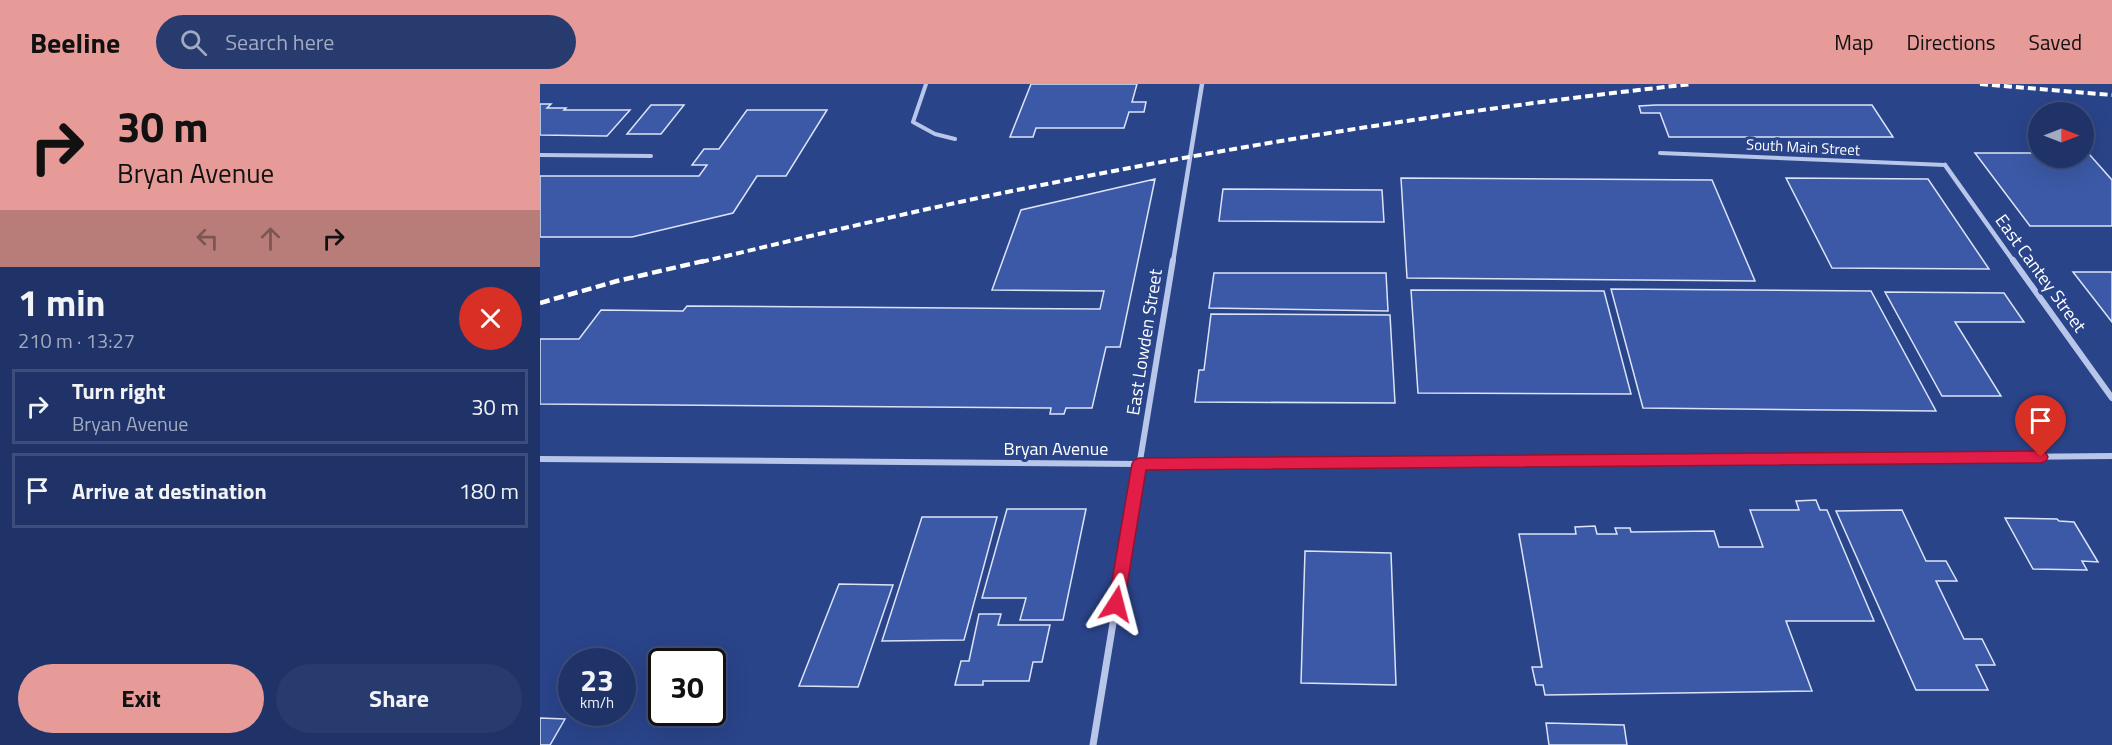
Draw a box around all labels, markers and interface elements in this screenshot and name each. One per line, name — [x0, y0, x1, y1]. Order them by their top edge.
search box — [156, 15, 576, 69]
text: Beeline — [30, 21, 120, 64]
text: Search here — [225, 25, 334, 59]
icon: search — [177, 26, 210, 59]
text: Map — [1834, 26, 1874, 58]
text: Directions — [1907, 26, 1996, 58]
text: Saved — [2029, 26, 2082, 58]
text: 30 m — [117, 94, 209, 158]
north arrow — [2028, 102, 2094, 168]
map controls — [2028, 102, 2094, 168]
icon: right — [18, 108, 96, 186]
street label: South Main Street — [1745, 133, 1861, 162]
text: Bryan Avenue — [117, 152, 274, 193]
street label: East Cantey Street — [1989, 208, 2094, 338]
icon: left — [191, 222, 224, 255]
icon: ahead — [254, 222, 287, 255]
icon: right — [317, 222, 350, 255]
street label: East Lowden Street — [1119, 266, 1169, 417]
text: 1 min — [18, 275, 105, 330]
button: close — [459, 287, 522, 350]
text: 210 m · 13:27 — [18, 325, 135, 356]
text: Turn right — [72, 374, 166, 408]
icon: right — [21, 390, 54, 423]
text: 30 m — [471, 390, 519, 424]
pin — [2015, 395, 2066, 457]
icon: arrive — [2024, 404, 2057, 437]
text: Bryan Avenue — [72, 408, 188, 439]
street label: Bryan Avenue — [1004, 435, 1108, 462]
icon: arrive — [21, 474, 54, 507]
text: Arrive at destination — [72, 474, 267, 508]
text: 180 m — [459, 474, 519, 508]
position arrow — [1084, 572, 1148, 636]
speed limit sign: 30 — [648, 648, 726, 726]
text: 23 — [580, 657, 614, 703]
button: Exit — [18, 664, 264, 733]
button: Share — [276, 664, 522, 733]
text: km/h — [580, 691, 614, 714]

